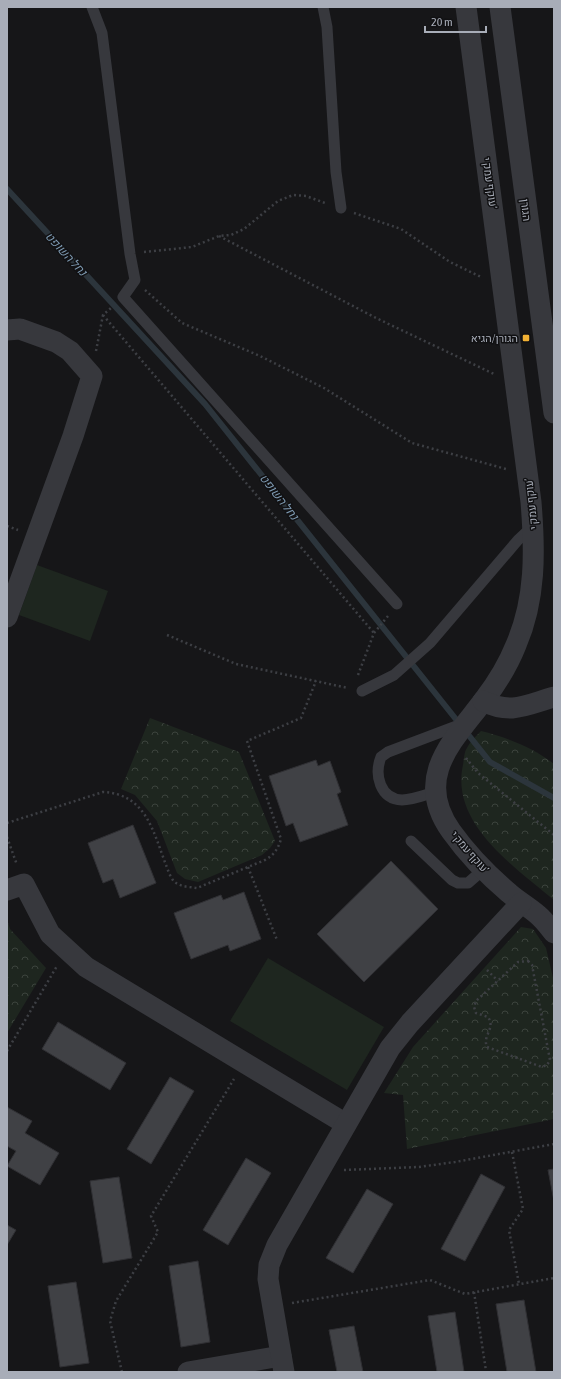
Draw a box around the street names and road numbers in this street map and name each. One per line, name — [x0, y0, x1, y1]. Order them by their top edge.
street label: עוקף עמק י’ — [480, 157, 500, 209]
street label: הגורן — [519, 198, 533, 222]
street label: עוקף עמק י’ — [522, 478, 540, 530]
street label: עוקף עמק י’ — [449, 829, 491, 875]

